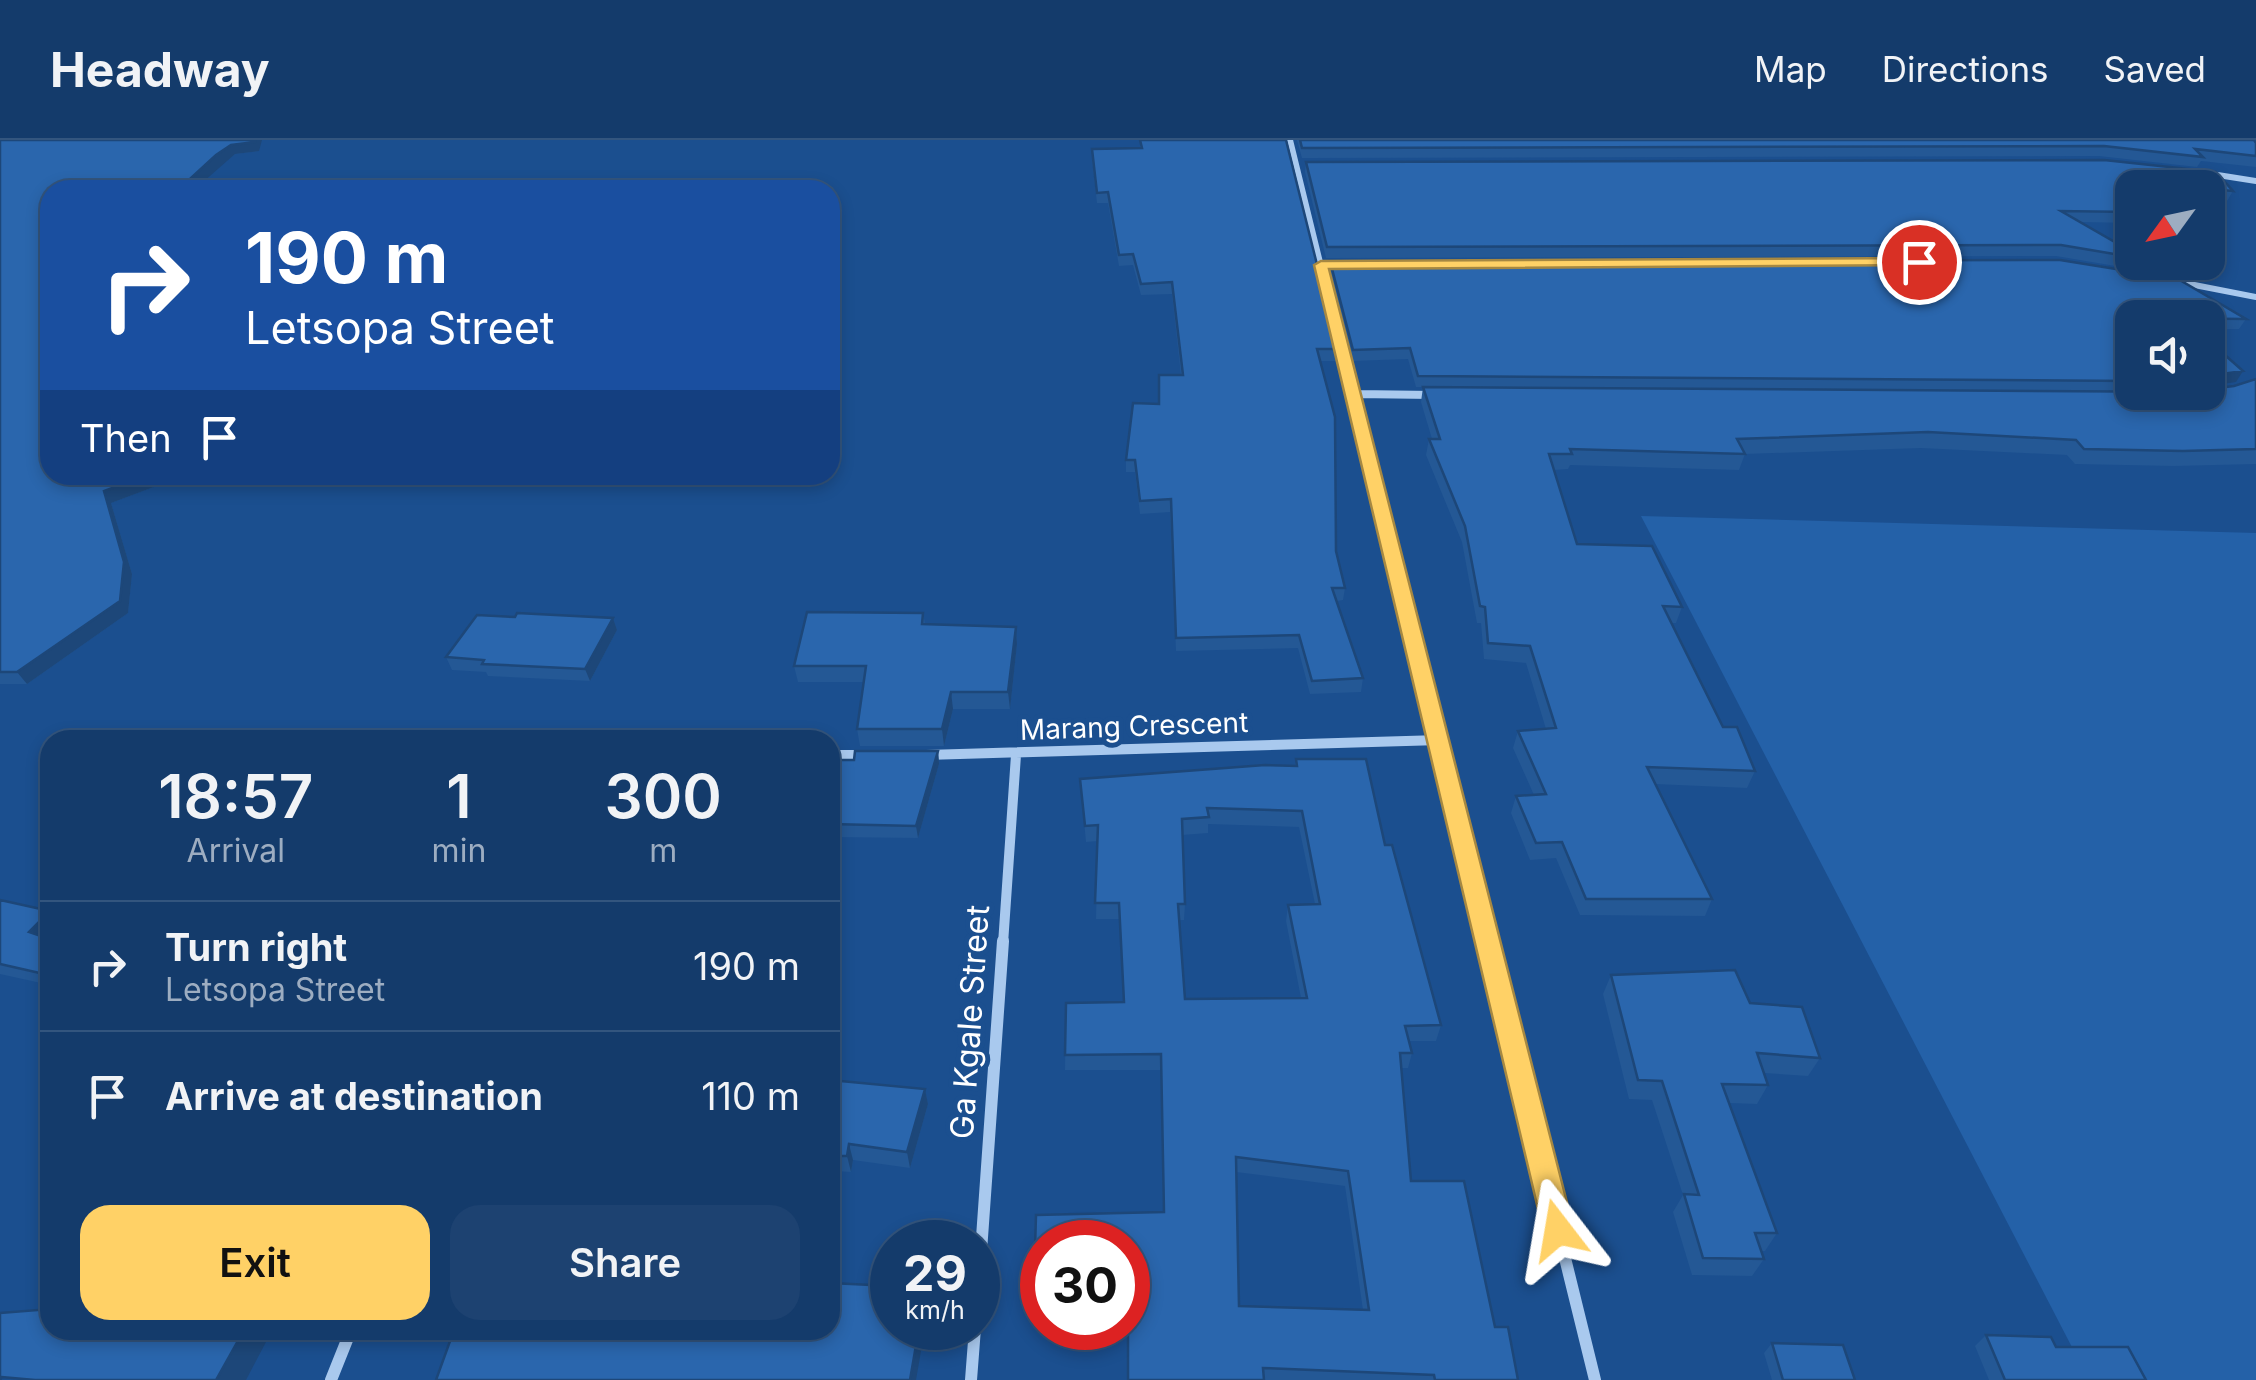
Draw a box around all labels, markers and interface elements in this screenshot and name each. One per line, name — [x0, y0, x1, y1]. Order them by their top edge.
text: Headway — [50, 40, 270, 99]
text: Map — [1754, 48, 1827, 90]
text: Directions — [1882, 48, 2049, 90]
text: Saved — [2104, 48, 2206, 90]
north arrow — [2115, 170, 2225, 280]
map controls — [2115, 170, 2225, 410]
text: 190 m — [245, 215, 448, 300]
icon: right — [80, 220, 210, 350]
pin — [1877, 220, 1962, 305]
icon: arrive — [1892, 235, 1947, 290]
text: Letsopa Street — [245, 300, 555, 355]
button: sound — [2115, 300, 2225, 410]
icon: arrive — [192, 410, 247, 465]
text: Then — [80, 415, 172, 461]
street label: Marang Crescent — [1019, 705, 1249, 747]
text: 18:57 — [158, 760, 313, 832]
text: 1 — [446, 760, 472, 832]
text: 300 — [604, 760, 722, 832]
text: Arrival — [187, 831, 285, 870]
text: min — [432, 831, 486, 870]
text: m — [649, 831, 677, 870]
street label: Ga Kgale Street — [942, 904, 997, 1140]
text: Turn right — [165, 924, 347, 970]
icon: right — [80, 939, 135, 994]
text: 190 m — [693, 943, 800, 989]
text: Letsopa Street — [165, 970, 385, 1009]
icon: arrive — [80, 1069, 135, 1124]
text: Arrive at destination — [165, 1073, 543, 1119]
text: 110 m — [701, 1073, 800, 1119]
position arrow — [1506, 1178, 1610, 1282]
button: Exit — [80, 1205, 430, 1320]
button: Share — [450, 1205, 800, 1320]
speed limit sign: 30 — [1020, 1220, 1150, 1350]
text: 29 — [903, 1243, 967, 1303]
text: km/h — [905, 1295, 965, 1325]

